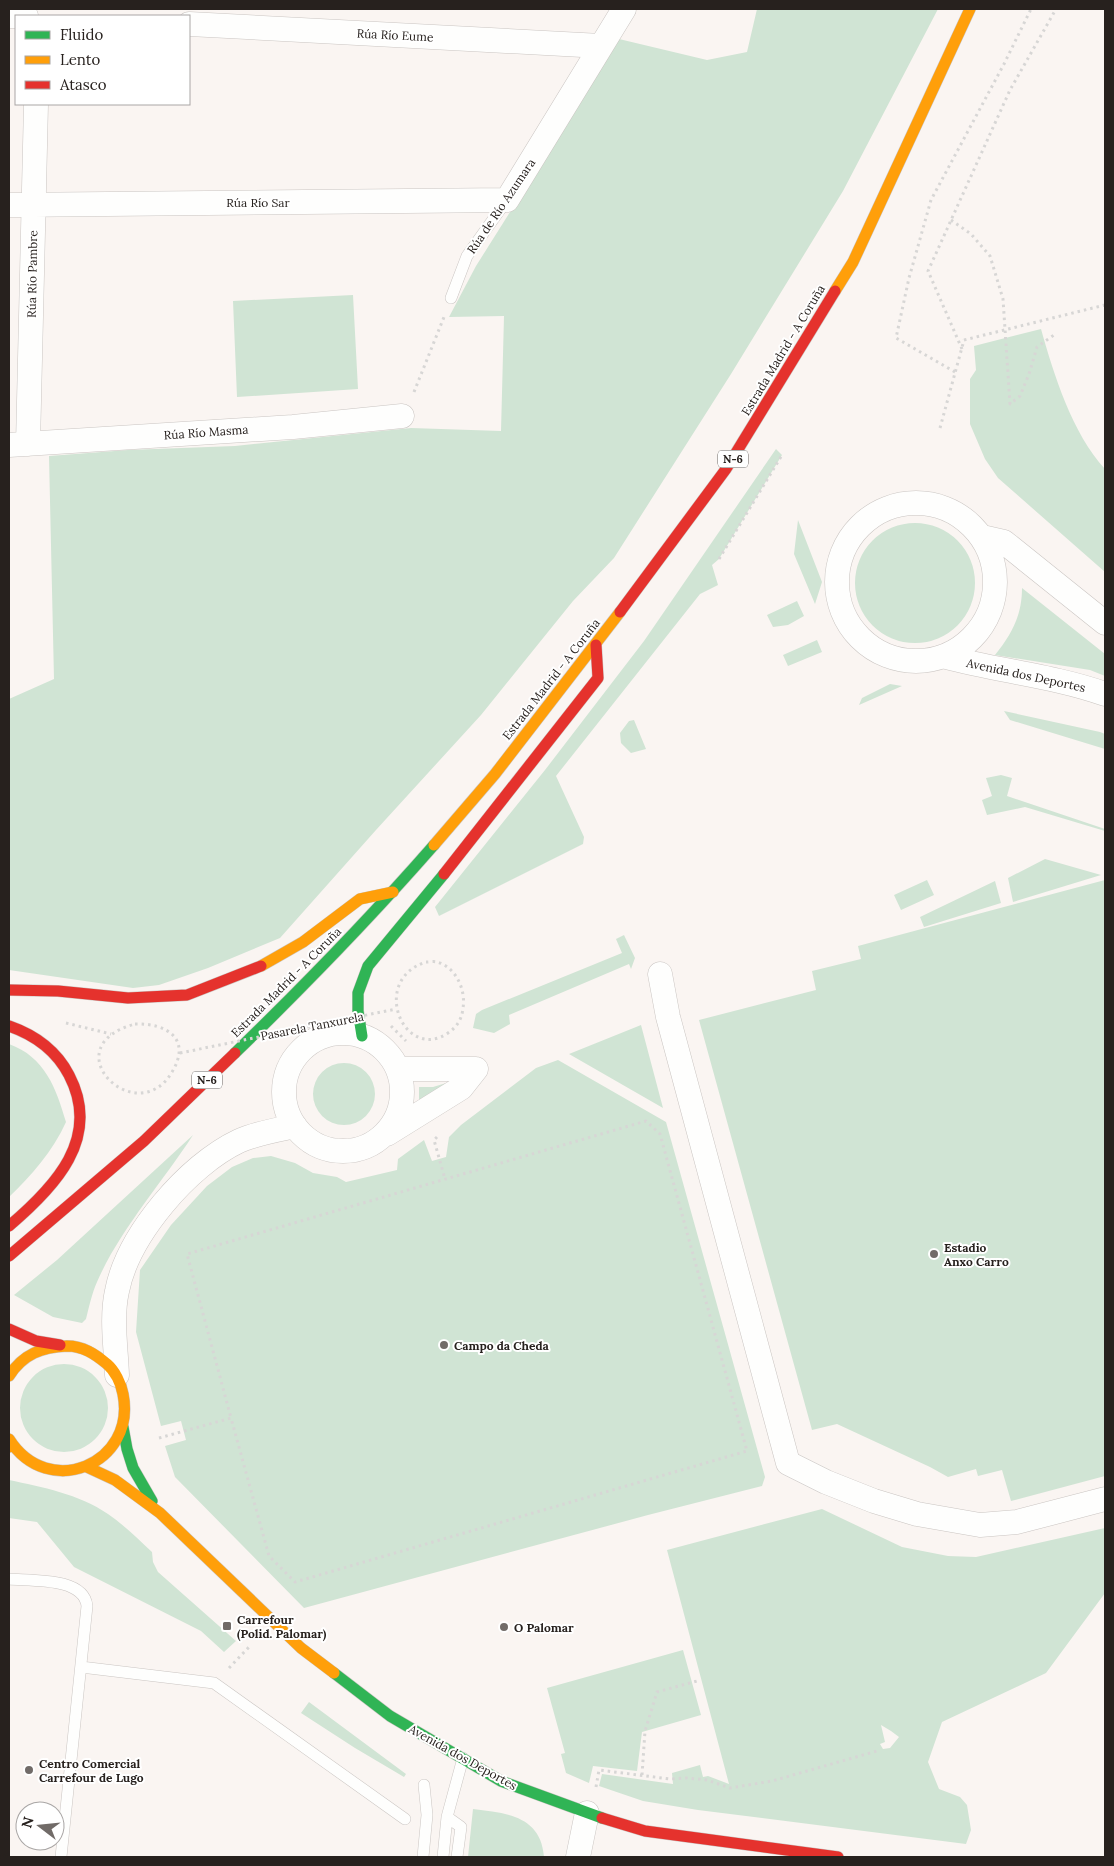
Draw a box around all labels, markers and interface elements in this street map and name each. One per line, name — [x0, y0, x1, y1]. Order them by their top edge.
legend — [15, 15, 190, 105]
text: Fluido — [60, 25, 103, 44]
street label: Rúa Río Eume — [356, 25, 434, 45]
text: Lento — [60, 50, 101, 69]
text: Atasco — [59, 75, 107, 94]
street label: Rúa de Río Azumara — [464, 156, 538, 256]
street label: Rúa Río Sar — [226, 195, 290, 210]
street label: Rúa Río Pambre — [24, 229, 40, 318]
street label: Estrada Madrid - A Coruña — [738, 282, 828, 418]
street label: Rúa Río Masma — [163, 422, 249, 442]
road number: N-6 — [718, 450, 748, 468]
street label: Estrada Madrid - A Coruña — [499, 615, 603, 743]
street label: Avenida dos Deportes — [964, 655, 1087, 695]
street label: Estrada Madrid - A Coruña — [228, 924, 344, 1040]
street label: Pasarela Tanxurela — [259, 1009, 365, 1043]
road number: N-6 — [192, 1072, 222, 1088]
place label: Estadio Anxo Carro — [944, 1240, 1009, 1269]
marker: Estadio Anxo Carro — [928, 1248, 940, 1260]
place label: Campo da Cheda — [454, 1338, 550, 1353]
marker: Campo da Cheda — [438, 1339, 450, 1351]
place label: Carrefour (Polid. Palomar) — [237, 1612, 327, 1642]
marker: Carrefour (Polid. Palomar) — [221, 1620, 233, 1632]
place label: O Palomar — [514, 1620, 574, 1635]
marker: O Palomar — [498, 1621, 510, 1633]
street label: Avenida dos Deportes — [405, 1721, 520, 1793]
place label: Centro Comercial Carrefour de Lugo — [39, 1756, 144, 1785]
marker: Centro Comercial Carrefour de Lugo — [23, 1764, 35, 1776]
north arrow — [15, 1801, 65, 1851]
text: N — [17, 1815, 38, 1830]

